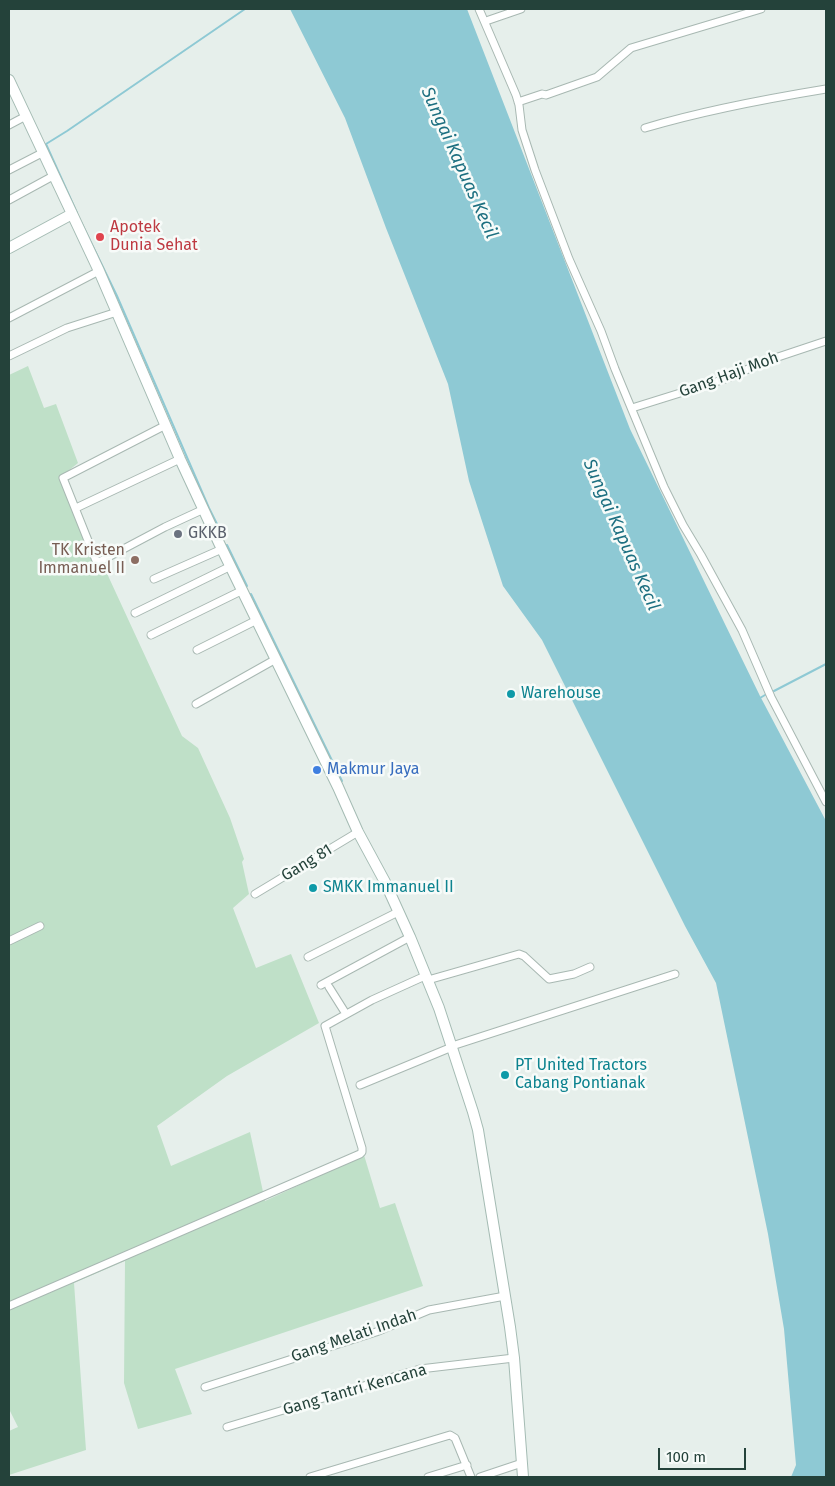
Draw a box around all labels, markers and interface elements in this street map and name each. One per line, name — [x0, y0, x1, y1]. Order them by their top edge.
water label: Sungai Kapuas Kecil — [416, 84, 502, 242]
place label: Apotek Dunia Sehat — [110, 218, 198, 256]
marker: Apotek Dunia Sehat — [94, 231, 106, 243]
street label: Gang Haji Moh — [677, 348, 781, 402]
water label: Sungai Kapuas Kecil — [578, 456, 664, 614]
place label: GKKB — [188, 524, 227, 544]
marker: GKKB — [172, 528, 184, 540]
place label: TK Kristen Immanuel II — [38, 541, 125, 579]
marker: TK Kristen Immanuel II — [129, 554, 141, 566]
place label: Warehouse — [521, 684, 601, 704]
marker: Warehouse — [505, 688, 517, 700]
place label: Makmur Jaya — [327, 760, 419, 780]
marker: Makmur Jaya — [311, 764, 323, 776]
street label: Gang 81 — [278, 840, 336, 886]
place label: SMKK Immanuel II — [323, 878, 454, 898]
marker: SMKK Immanuel II — [307, 882, 319, 894]
place label: PT United Tractors Cabang Pontianak — [515, 1056, 647, 1094]
marker: PT United Tractors Cabang Pontianak — [499, 1069, 511, 1081]
street label: Gang Melati Indah — [289, 1306, 419, 1366]
street label: Gang Tantri Kencana — [281, 1360, 429, 1420]
scale bar — [660, 1438, 748, 1470]
text: 100 m — [666, 1448, 706, 1466]

